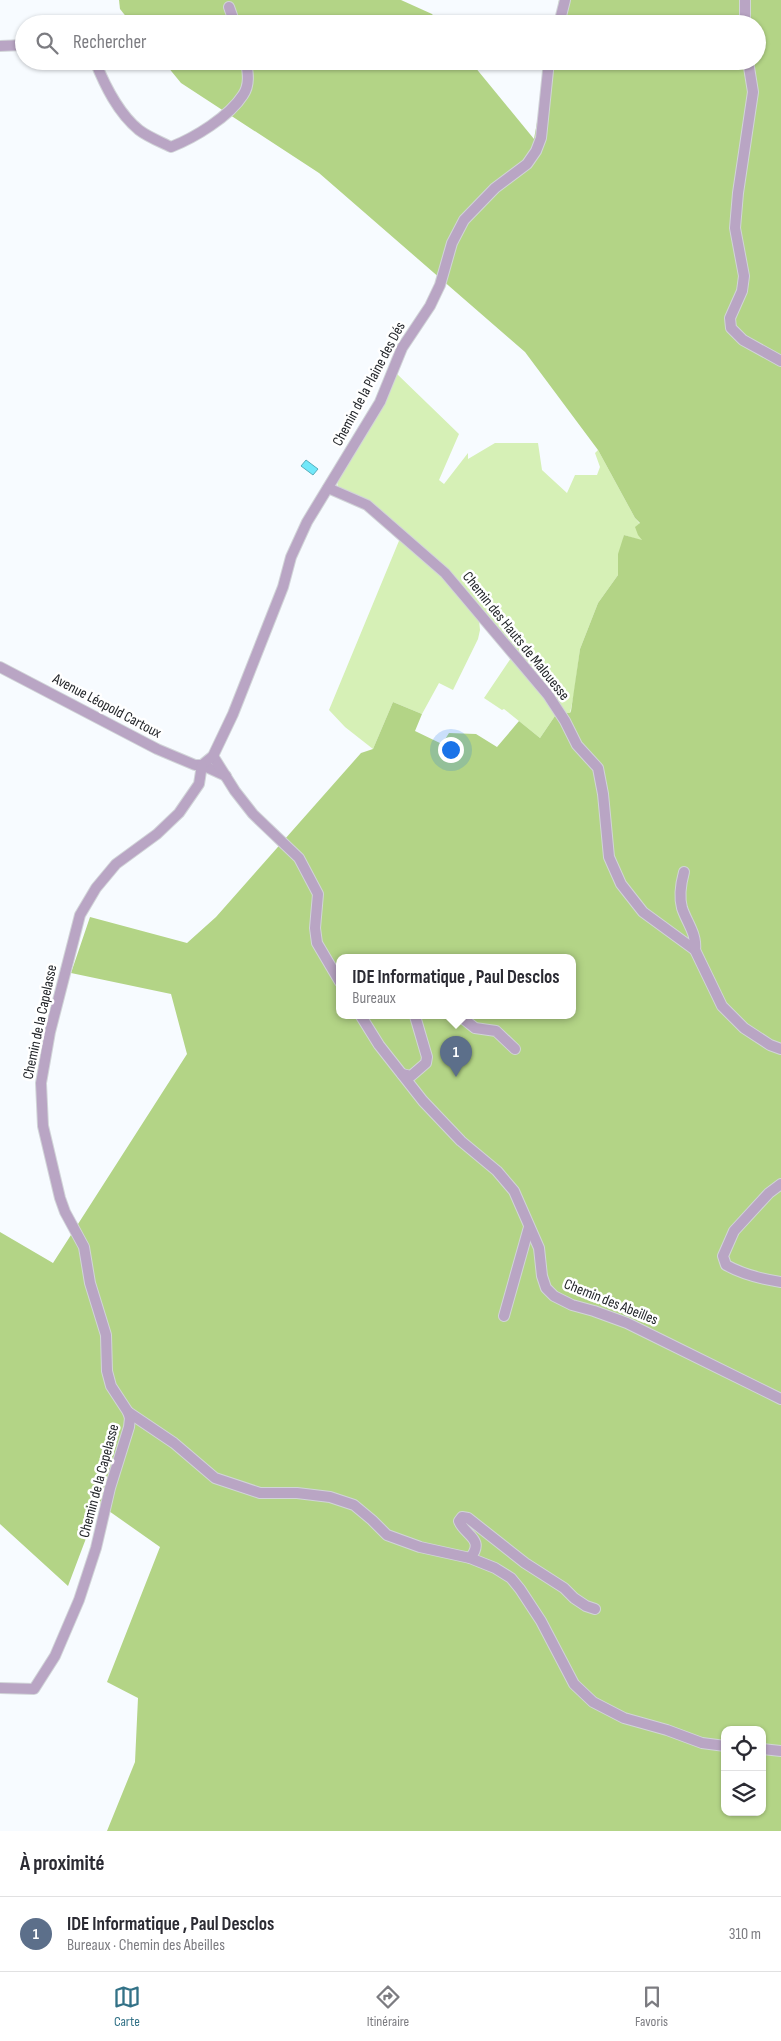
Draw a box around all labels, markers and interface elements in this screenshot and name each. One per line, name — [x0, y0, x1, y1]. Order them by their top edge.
search box — [15, 15, 766, 70]
icon: search — [33, 29, 61, 57]
text: Rechercher — [73, 31, 147, 54]
street label: Chemin de la Plaine des Dés — [328, 319, 410, 449]
street label: Chemin des Hauts de Malouesse — [458, 568, 574, 704]
street label: Avenue Léopold Cartoux — [48, 669, 165, 743]
your location — [438, 737, 464, 763]
popup — [336, 954, 576, 1019]
street label: Chemin de la Capelasse — [19, 963, 61, 1081]
text: IDE Informatique , Paul Desclos — [352, 966, 560, 989]
text: Bureaux — [352, 989, 396, 1008]
pin: 1 — [440, 1036, 472, 1077]
street label: Chemin des Abeilles — [561, 1275, 661, 1329]
street label: Chemin de la Capelasse — [75, 1422, 123, 1540]
map controls — [721, 1726, 766, 1816]
button: locate — [721, 1726, 766, 1771]
button: layers — [721, 1771, 766, 1816]
text: À proximité — [20, 1851, 105, 1876]
text: IDE Informatique , Paul Desclos — [67, 1913, 274, 1936]
text: 1 — [33, 1925, 39, 1944]
text: 310 m — [729, 1925, 761, 1944]
text: Bureaux · Chemin des Abeilles — [67, 1936, 225, 1955]
tab: Carte — [113, 1983, 141, 2030]
tab: Itinéraire — [367, 1983, 409, 2030]
tab: Favoris — [635, 1983, 668, 2030]

